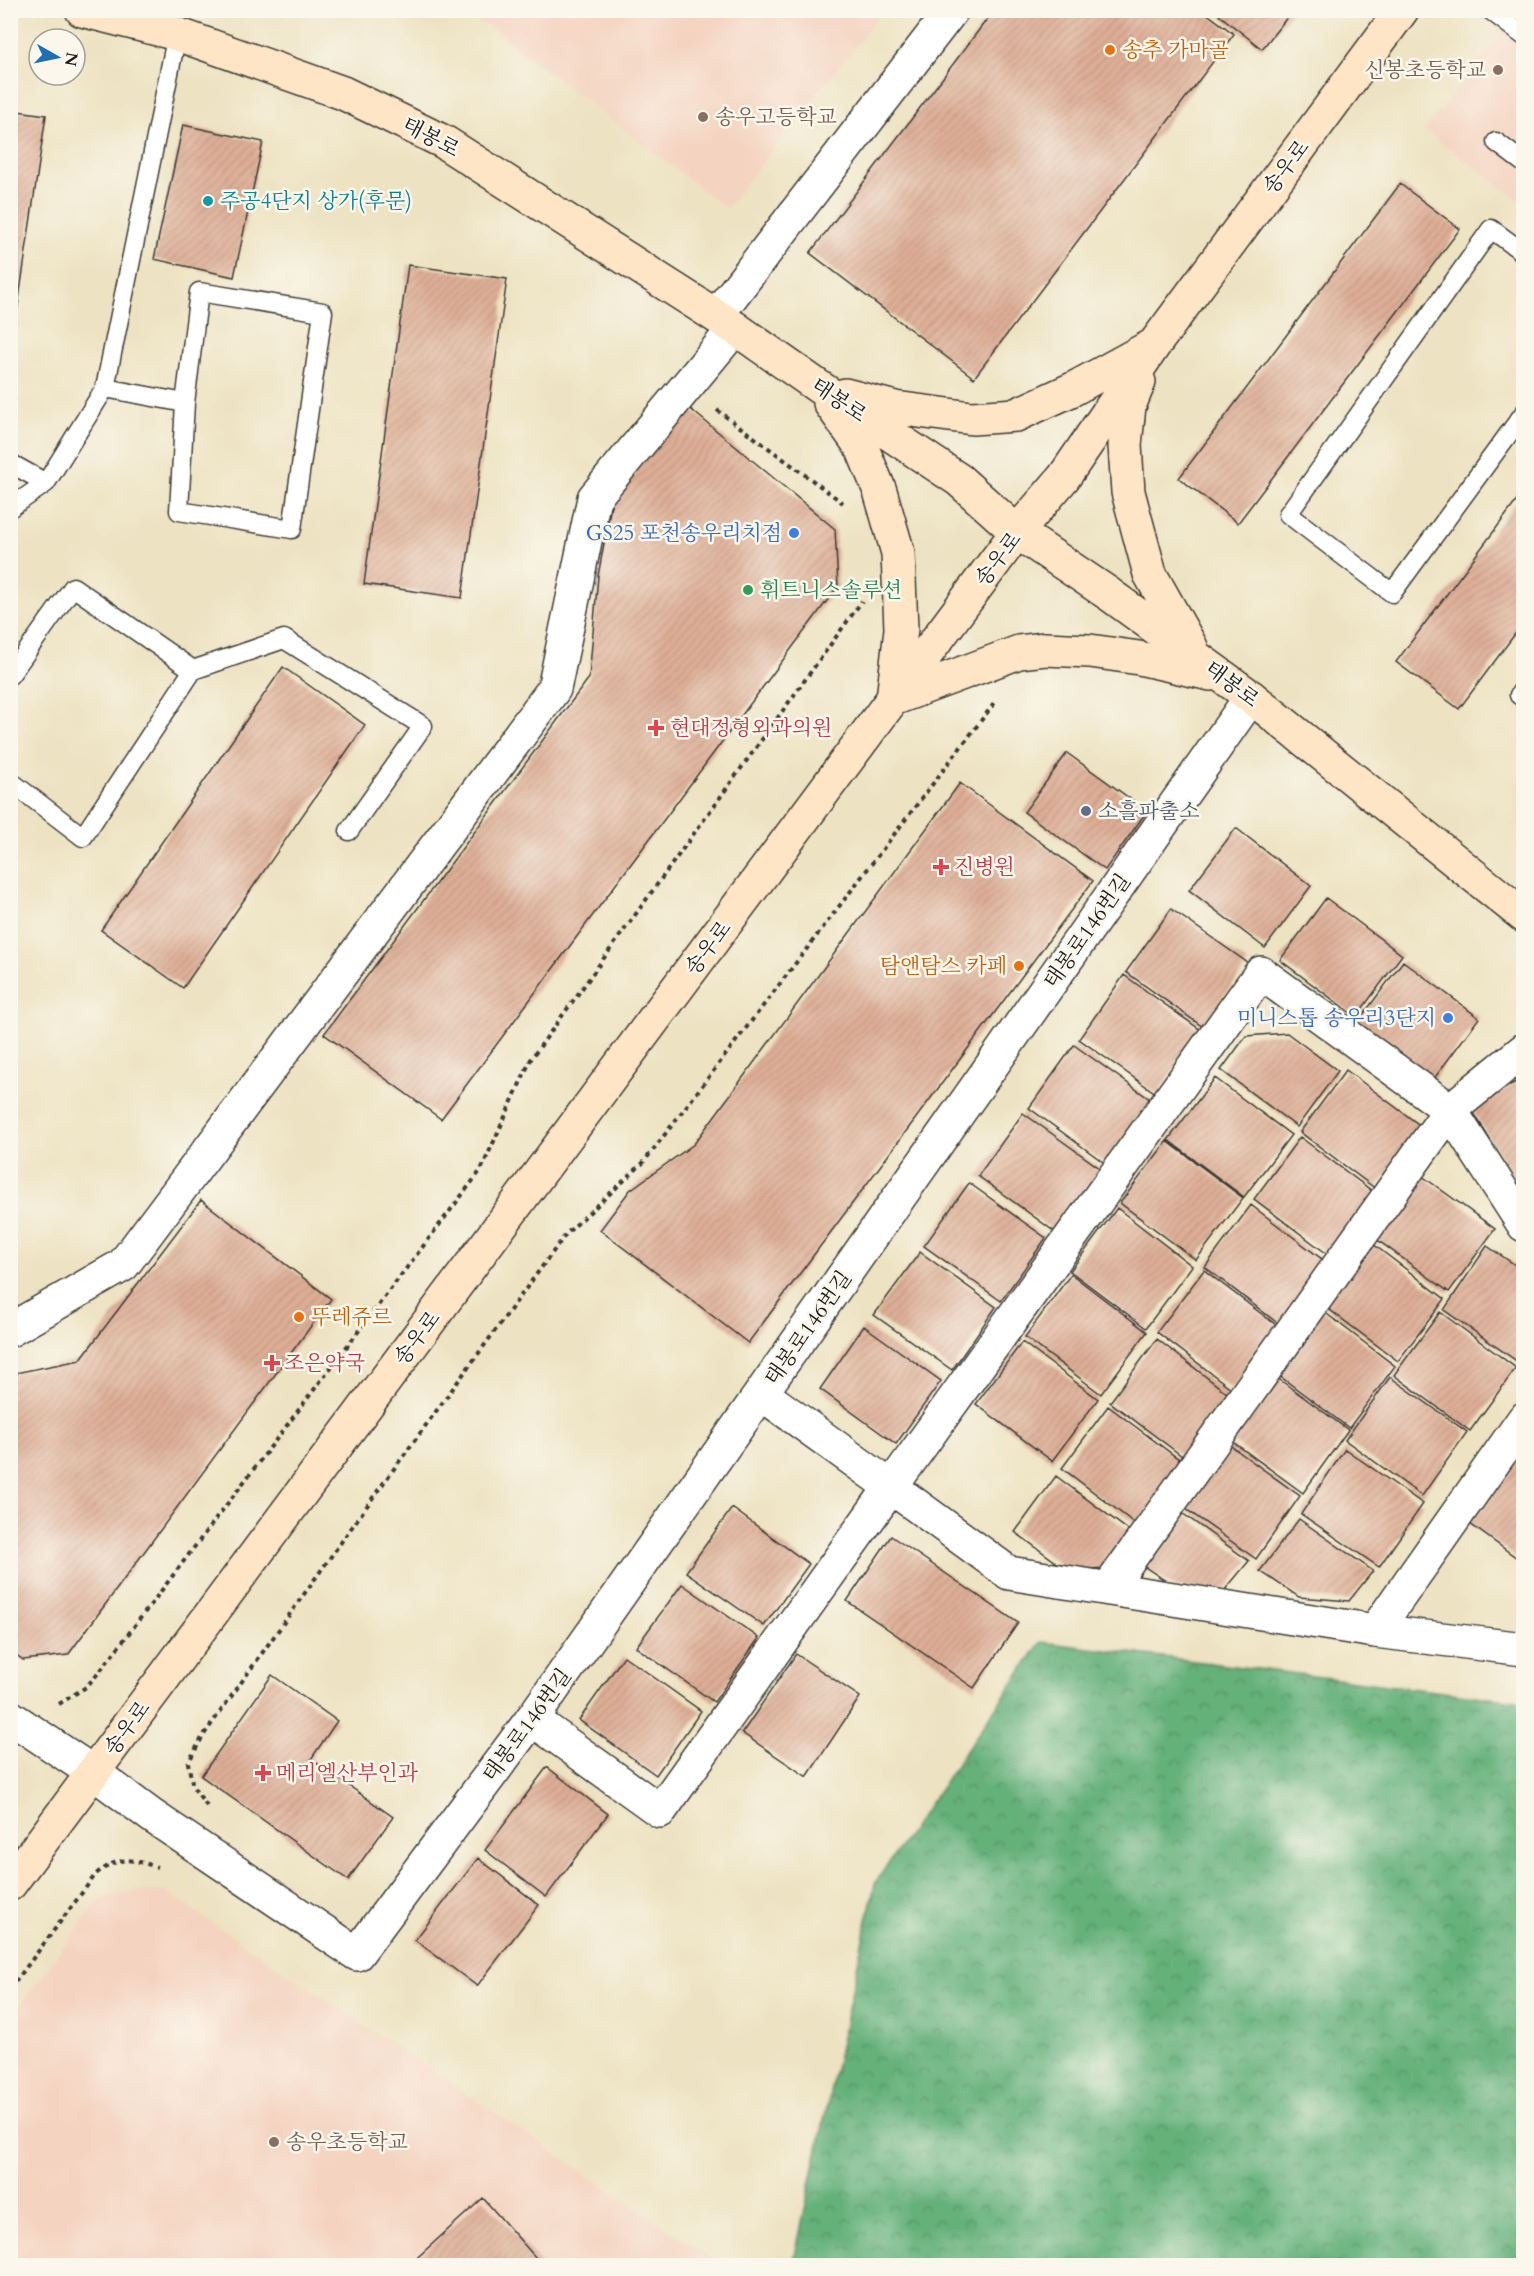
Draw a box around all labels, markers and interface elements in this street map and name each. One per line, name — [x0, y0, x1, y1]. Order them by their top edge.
north arrow — [27, 27, 87, 87]
place label: 송추 가마골 — [1122, 36, 1229, 65]
marker: 송추 가마골 — [1103, 43, 1117, 57]
text: N — [59, 51, 83, 68]
place label: 신봉초등학교 — [1364, 56, 1486, 85]
marker: 신봉초등학교 — [1491, 63, 1505, 77]
place label: 송우고등학교 — [715, 103, 837, 132]
street label: 태봉로 — [397, 110, 464, 165]
marker: 송우고등학교 — [696, 110, 710, 124]
street label: 송우로 — [1257, 134, 1316, 200]
place label: 주공4단지 상가(후문) — [220, 187, 412, 216]
marker: 주공4단지 상가(후문) — [201, 194, 215, 208]
street label: 태봉로 — [805, 371, 872, 429]
place label: GS25 포천송우리치점 — [586, 519, 782, 548]
marker: GS25 포천송우리치점 — [787, 526, 801, 540]
street label: 송우로 — [969, 526, 1028, 592]
place label: 휘트니스솔루션 — [760, 576, 902, 605]
marker: 휘트니스솔루션 — [741, 583, 755, 597]
street label: 태봉로 — [1199, 655, 1265, 714]
place label: 현대정형외과의원 — [670, 714, 832, 743]
marker: 현대정형외과의원 — [647, 719, 665, 737]
place label: 소흘파출소 — [1098, 797, 1199, 826]
marker: 소흘파출소 — [1079, 804, 1093, 818]
place label: 진병원 — [954, 853, 1015, 882]
marker: 진병원 — [932, 858, 950, 876]
street label: 태봉로146번길 — [1037, 868, 1138, 994]
street label: 송우로 — [679, 915, 738, 981]
place label: 탐앤탐스 카페 — [880, 952, 1007, 981]
marker: 탐앤탐스 카페 — [1012, 959, 1026, 973]
place label: 미니스톱 송우리3단지 — [1237, 1004, 1436, 1033]
marker: 미니스톱 송우리3단지 — [1441, 1011, 1455, 1025]
street label: 태봉로146번길 — [758, 1265, 859, 1391]
place label: 뚜레쥬르 — [311, 1303, 392, 1332]
street label: 송우로 — [388, 1305, 447, 1371]
marker: 뚜레쥬르 — [292, 1310, 306, 1324]
place label: 조은약국 — [284, 1349, 365, 1378]
marker: 조은약국 — [265, 1356, 279, 1370]
street label: 태봉로146번길 — [476, 1663, 578, 1788]
street label: 송우로 — [98, 1695, 157, 1761]
place label: 메리엘산부인과 — [276, 1759, 419, 1788]
marker: 메리엘산부인과 — [254, 1764, 272, 1782]
place label: 송우초등학교 — [286, 2128, 408, 2157]
marker: 송우초등학교 — [267, 2135, 281, 2149]

